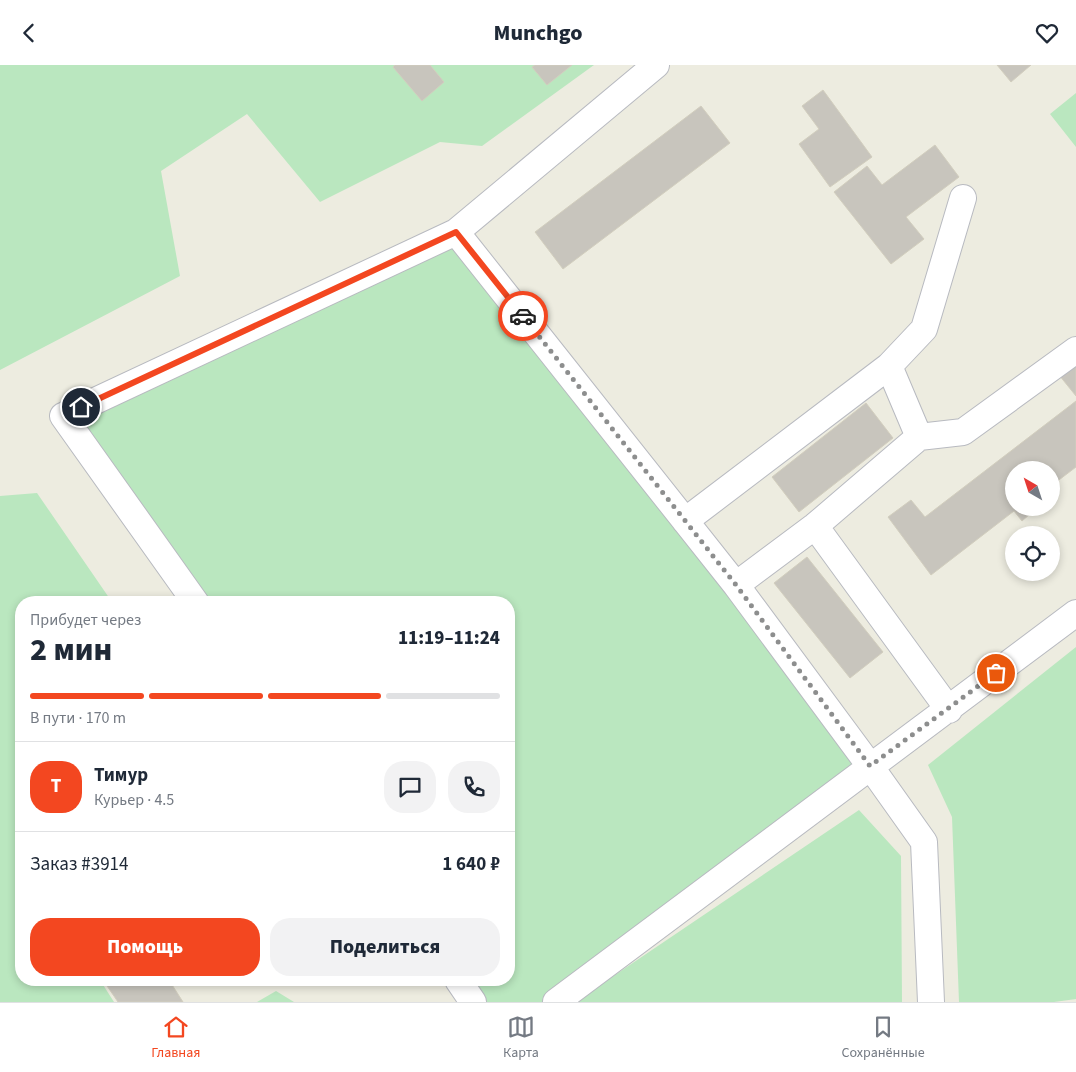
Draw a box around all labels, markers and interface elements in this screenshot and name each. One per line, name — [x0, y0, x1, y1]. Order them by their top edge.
text: Munchgo — [494, 17, 583, 49]
icon: back — [15, 19, 43, 47]
icon: heart — [1033, 19, 1061, 47]
courier — [498, 291, 548, 341]
icon: car — [509, 302, 537, 330]
pin — [60, 386, 102, 428]
icon: home — [67, 393, 95, 421]
north arrow — [1005, 461, 1060, 516]
map controls — [1005, 461, 1060, 581]
button: locate — [1005, 526, 1060, 581]
text: Прибудет через — [30, 609, 141, 631]
text: 11:19–11:24 — [398, 625, 500, 652]
text: 2 мин — [30, 627, 112, 673]
pin — [975, 652, 1017, 694]
icon: bag — [982, 659, 1010, 687]
text: В пути · 170 m — [30, 707, 126, 729]
button: chat — [384, 761, 436, 813]
button: phone — [448, 761, 500, 813]
text: Тимур — [94, 762, 148, 789]
text: Т — [51, 773, 61, 800]
text: Курьер · 4.5 — [94, 789, 174, 811]
text: Заказ #3914 — [30, 851, 129, 878]
text: 1 640 ₽ — [442, 851, 500, 878]
button: Помощь — [30, 918, 260, 976]
button: Поделиться — [270, 918, 500, 976]
tab: Главная — [151, 1013, 200, 1063]
tab: Карта — [503, 1013, 539, 1063]
tab: Сохранённые — [842, 1013, 925, 1063]

